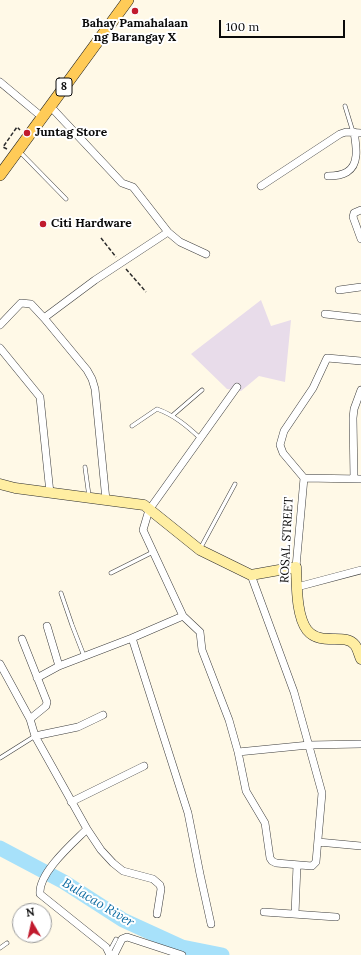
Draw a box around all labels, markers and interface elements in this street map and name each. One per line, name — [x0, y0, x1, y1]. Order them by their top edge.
marker: Bahay Pamahalaan ng Barangay X — [130, 6, 140, 16]
scale bar — [221, 12, 347, 38]
place label: Bahay Pamahalaan ng Barangay X — [82, 17, 188, 45]
text: 100 m — [226, 19, 259, 34]
road number: 8 — [56, 78, 72, 96]
place label: Juntag Store — [35, 126, 107, 140]
marker: Juntag Store — [22, 128, 32, 138]
place label: Citi Hardware — [51, 217, 132, 231]
marker: Citi Hardware — [38, 219, 48, 229]
street label: ROSAL STREET — [278, 497, 296, 583]
water label: Bulacao River — [59, 875, 137, 931]
north arrow — [12, 903, 52, 943]
text: N — [25, 905, 36, 920]

